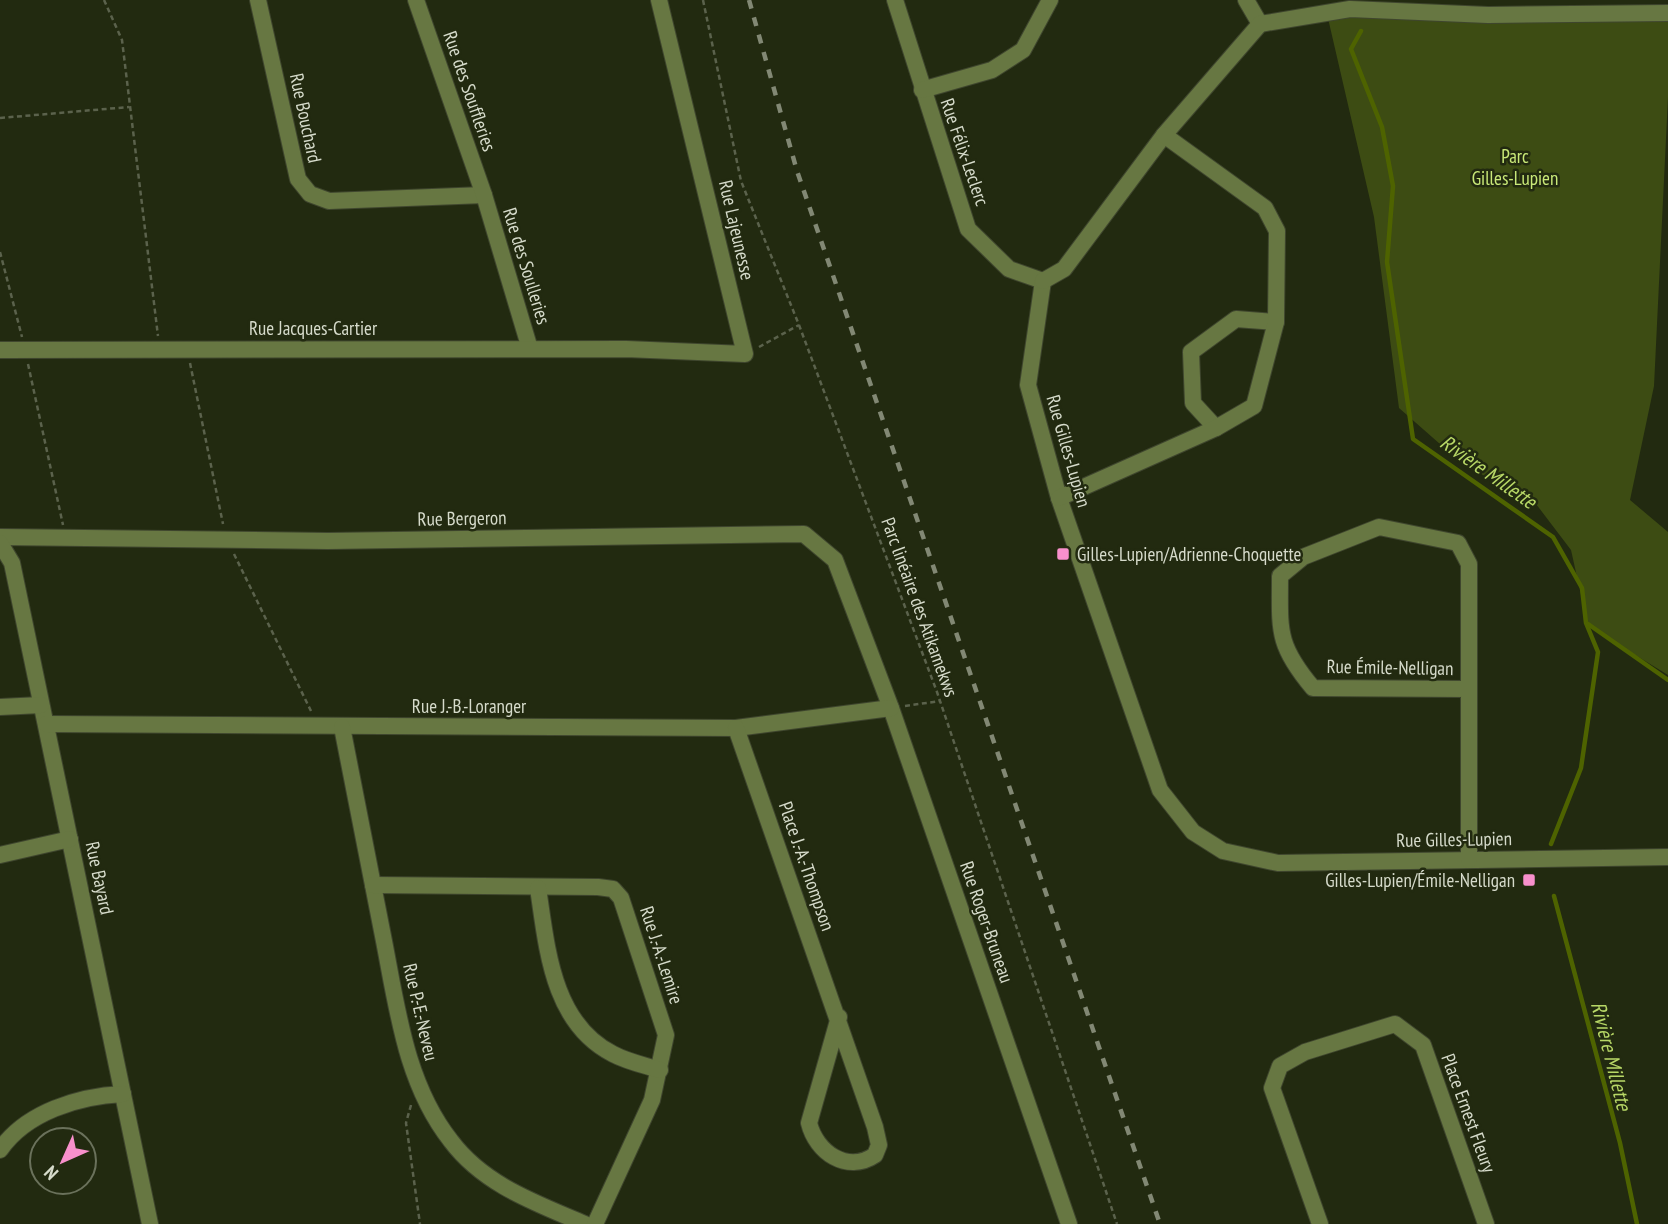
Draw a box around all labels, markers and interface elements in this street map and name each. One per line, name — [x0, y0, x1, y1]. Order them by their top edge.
street label: Rue des Souffleries — [438, 28, 502, 154]
street label: Rue Bouchard — [285, 71, 327, 165]
street label: Rue Félix-Leclerc — [935, 95, 995, 209]
park label: Parc Gilles-Lupien — [1472, 144, 1558, 190]
street label: Rue Lajeunesse — [714, 178, 760, 282]
street label: Rue des Soulleries — [498, 205, 556, 327]
street label: Rue Jacques-Cartier — [249, 316, 378, 340]
street label: Rue Gilles-Lupien — [1042, 392, 1096, 510]
water label: Rivière Millette — [1435, 429, 1543, 515]
street label: Rue Bergeron — [417, 505, 507, 531]
street label: Parc linéaire des Atikamekws — [876, 514, 964, 700]
place label: Gilles-Lupien/Adrienne-Choquette — [1077, 542, 1301, 566]
marker: Gilles-Lupien/Adrienne-Choquette — [1055, 546, 1071, 562]
street label: Rue Émile-Nelligan — [1326, 654, 1454, 680]
street label: Rue J.-B.-Loranger — [412, 694, 527, 718]
street label: Place J.-A.-Thompson — [774, 798, 840, 934]
street label: Rue Gilles-Lupien — [1396, 826, 1512, 852]
street label: Rue Bayard — [81, 839, 119, 917]
street label: Rue Roger-Bruneau — [955, 858, 1019, 986]
place label: Gilles-Lupien/Émile-Nelligan — [1325, 868, 1515, 892]
marker: Gilles-Lupien/Émile-Nelligan — [1521, 872, 1537, 888]
street label: Rue J.-A.-Lemire — [635, 903, 689, 1007]
street label: Rue P.-E.-Neveu — [398, 961, 444, 1063]
water label: Rivière Millette — [1585, 999, 1638, 1114]
street label: Place Ernest Fleury — [1436, 1050, 1502, 1177]
north arrow — [28, 1126, 98, 1196]
text: N — [39, 1161, 63, 1185]

